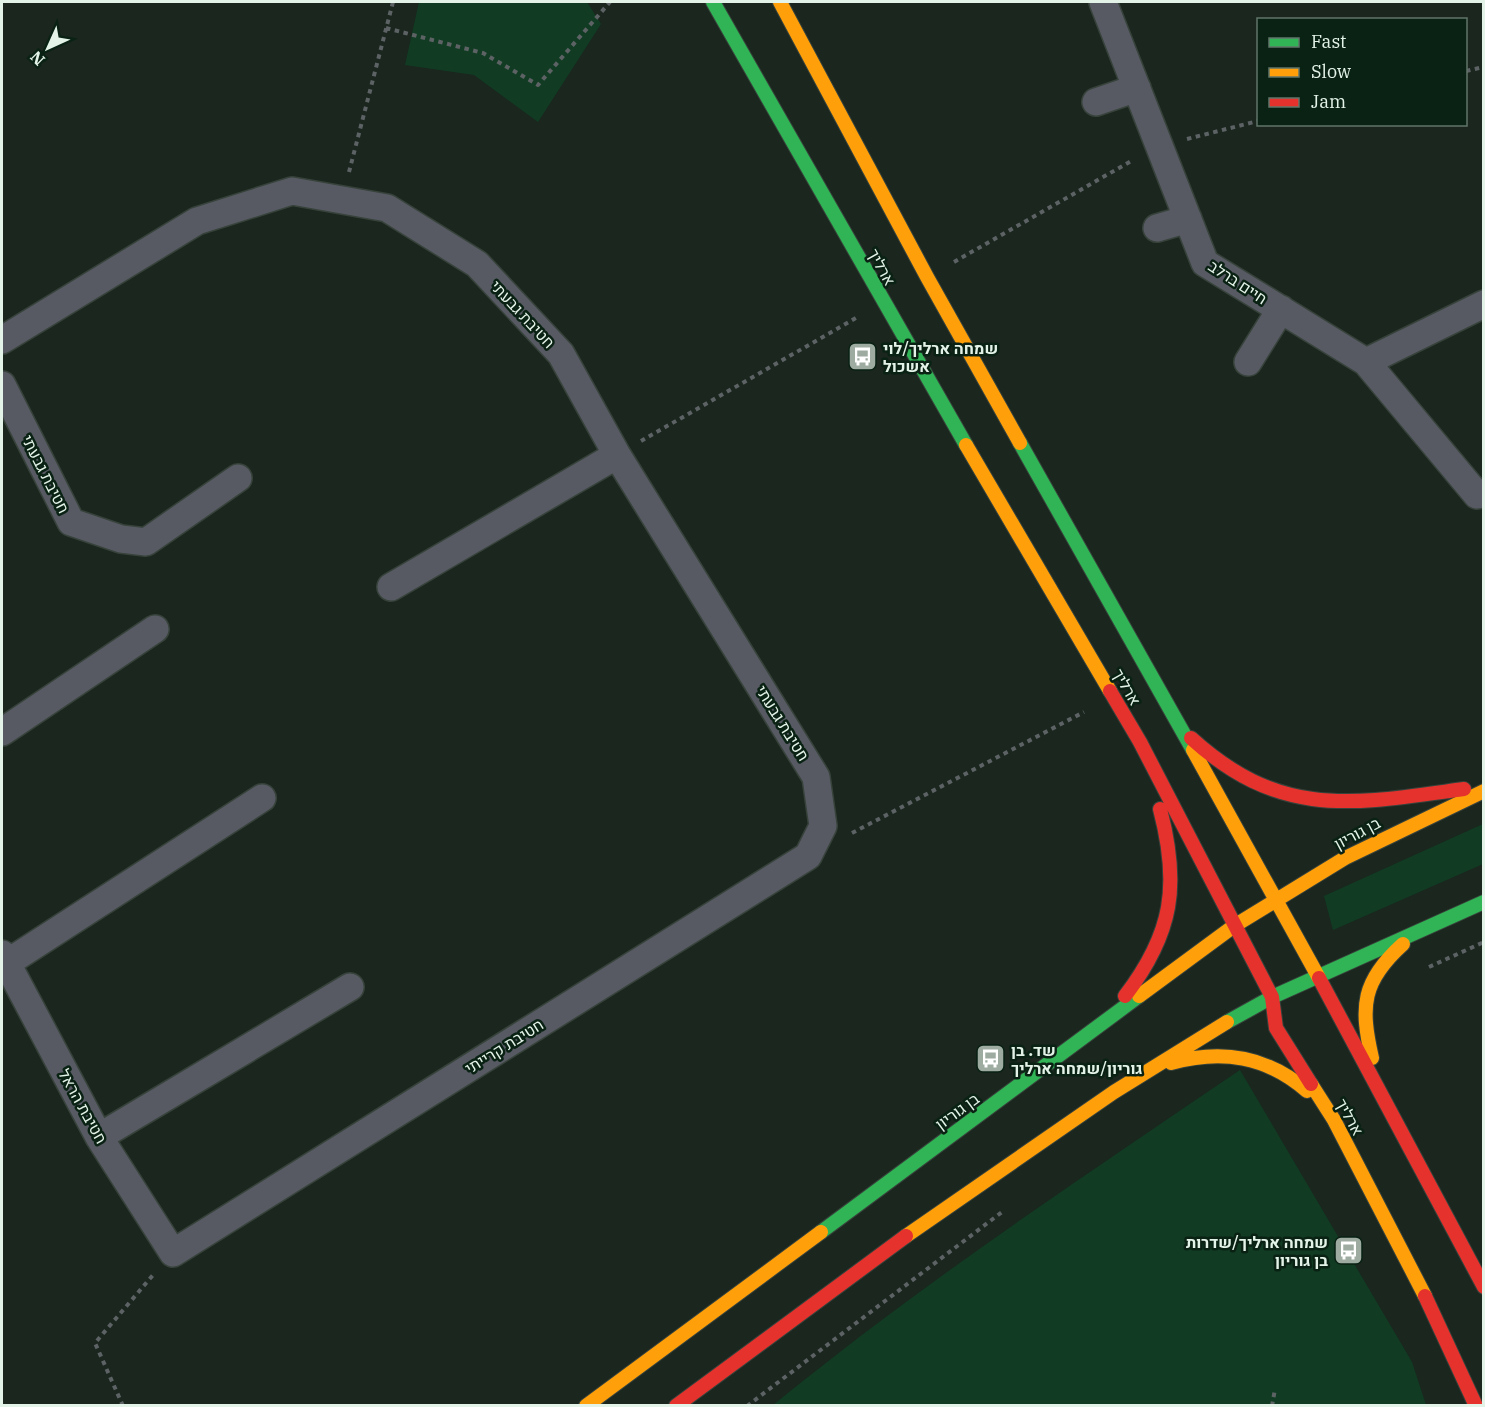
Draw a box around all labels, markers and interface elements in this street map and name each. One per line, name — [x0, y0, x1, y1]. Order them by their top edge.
north arrow — [18, 18, 78, 78]
legend — [1257, 18, 1467, 126]
text: Fast — [1311, 30, 1346, 53]
text: N — [26, 47, 49, 70]
text: Slow — [1311, 60, 1351, 83]
text: Jam — [1311, 90, 1346, 113]
street label: ארליך — [864, 245, 900, 289]
street label: חיים ברלב — [1205, 256, 1271, 308]
street label: חטיבת גבעתי — [487, 276, 559, 352]
place label: שמחה ארליך/לוי אשכול — [883, 338, 998, 376]
bus stop icon: שמחה ארליך/לוי אשכול — [846, 341, 878, 373]
street label: חטיבת גבעתי — [18, 431, 74, 517]
street label: ארליך — [1109, 665, 1145, 709]
street label: חטיבת גבעתי — [752, 682, 814, 764]
street label: בן גוריון — [1330, 812, 1384, 853]
street label: חטיבת קרייתי — [461, 1014, 547, 1078]
place label: שד. בן גוריון/שמחה ארליך — [1011, 1040, 1143, 1078]
bus stop icon: שד. בן גוריון/שמחה ארליך — [974, 1043, 1006, 1075]
street label: חטיבת הראל — [54, 1065, 112, 1147]
street label: בן גוריון — [931, 1088, 983, 1134]
street label: ארליך — [1332, 1095, 1368, 1139]
place label: שמחה ארליך/שדרות בן גוריון — [1186, 1232, 1328, 1270]
bus stop icon: שמחה ארליך/שדרות בן גוריון — [1333, 1235, 1365, 1267]

